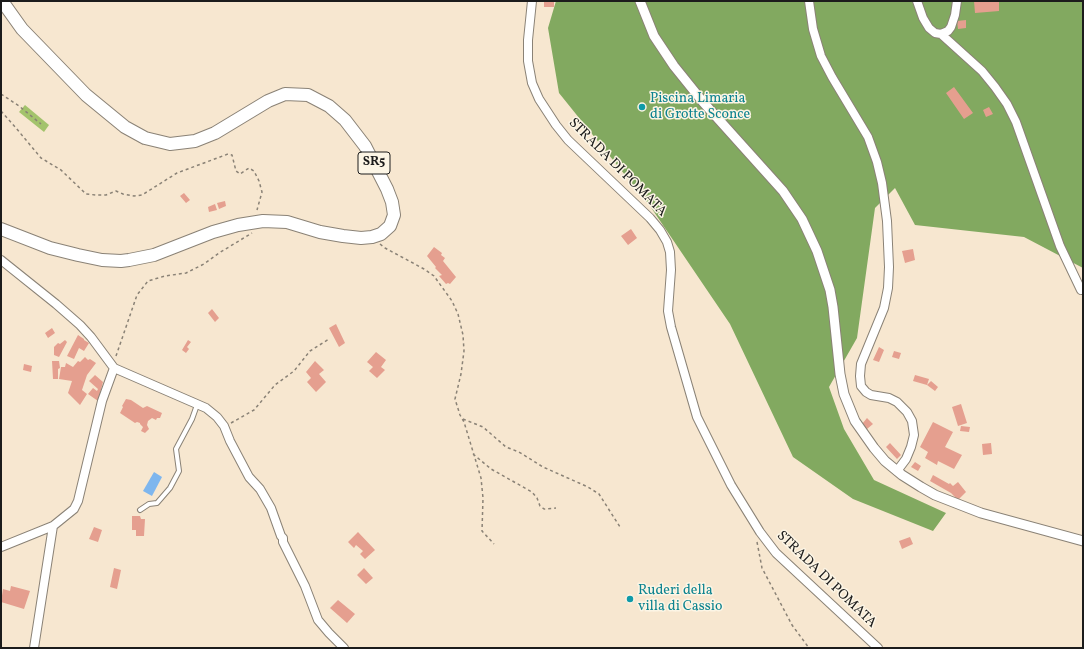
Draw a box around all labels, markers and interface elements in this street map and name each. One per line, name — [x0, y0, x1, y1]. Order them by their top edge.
place label: Piscina Limaria di Grotte Sconce — [650, 91, 750, 124]
marker: Piscina Limaria di Grotte Sconce — [637, 102, 647, 112]
street label: STRADA DI POMATA — [564, 115, 670, 221]
road number: SR5 — [358, 152, 390, 174]
street label: STRADA DI POMATA — [773, 528, 879, 632]
place label: Ruderi della villa di Cassio — [638, 583, 722, 616]
marker: Ruderi della villa di Cassio — [625, 594, 635, 604]

